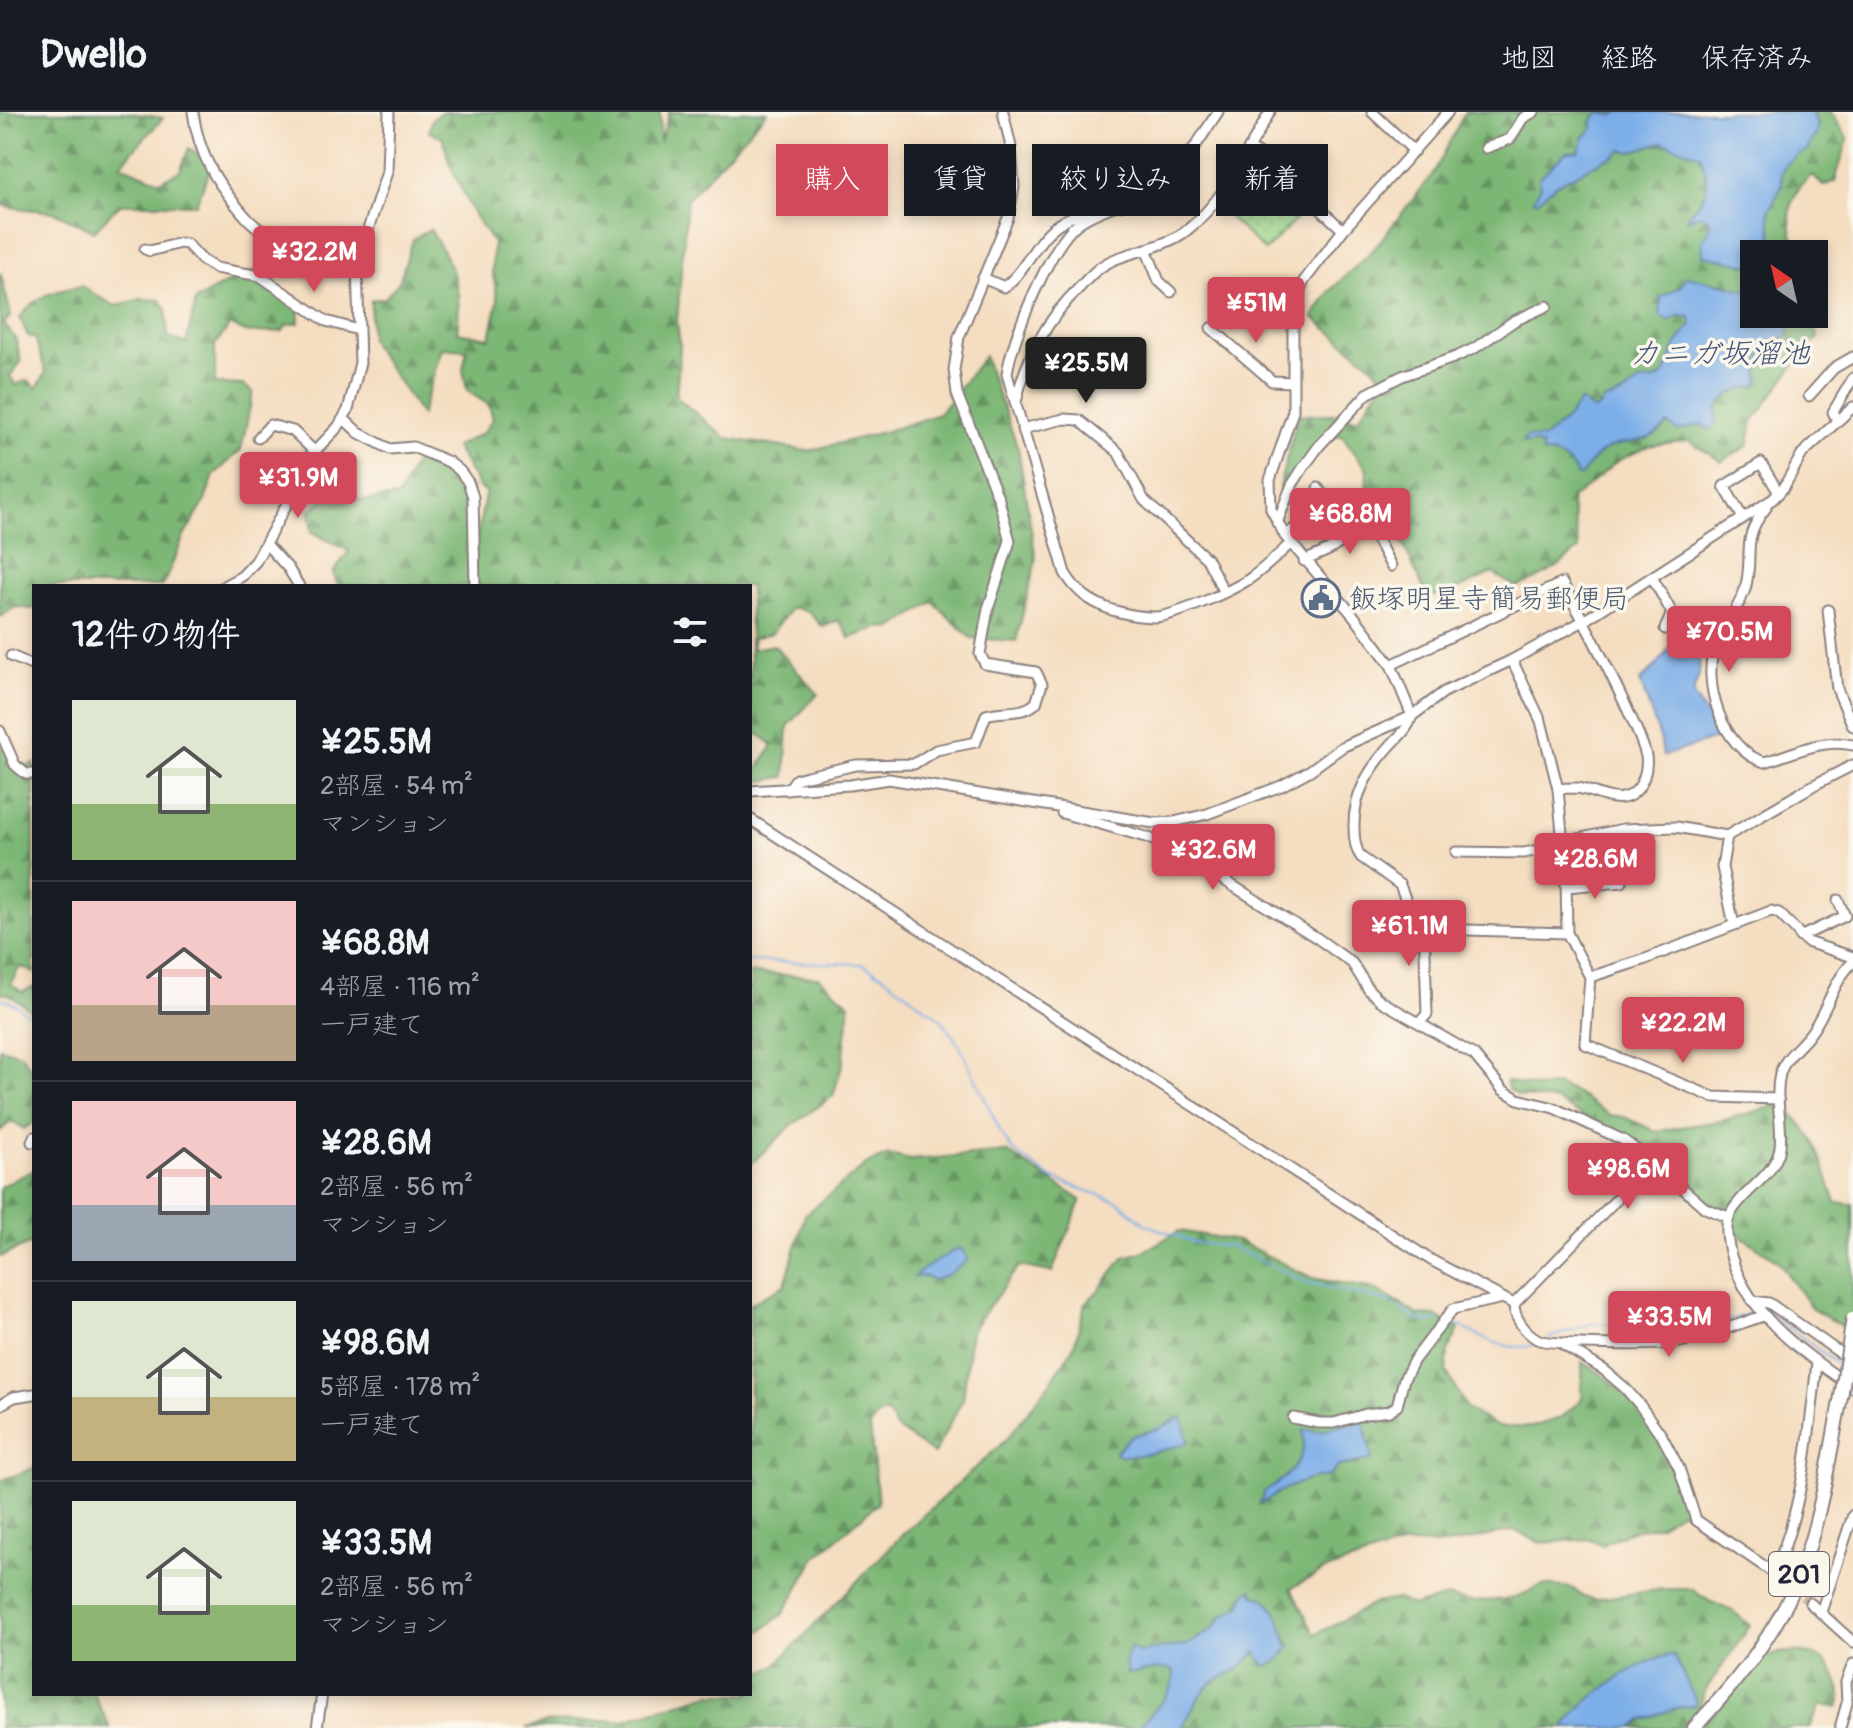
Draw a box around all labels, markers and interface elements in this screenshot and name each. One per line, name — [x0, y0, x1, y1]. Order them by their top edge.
text: Dwello — [40, 31, 147, 79]
text: 地図 — [1501, 41, 1557, 76]
text: 経路 — [1601, 41, 1657, 76]
text: 保存済み — [1701, 41, 1813, 76]
chip: 購入 — [776, 144, 888, 216]
chip: 賃貸 — [904, 144, 1016, 216]
chip: 絞り込み — [1032, 144, 1200, 216]
chip: 新着 — [1216, 144, 1328, 216]
pin: ¥32.2M — [249, 226, 379, 294]
text: ¥32.2M — [271, 236, 357, 268]
north arrow — [1740, 240, 1828, 328]
map controls — [1740, 240, 1828, 328]
pin: ¥51M — [1209, 277, 1303, 345]
text: ¥51M — [1225, 287, 1287, 319]
water label: カニガ坂溜池 — [1630, 335, 1811, 372]
pin: ¥25.5M — [1021, 337, 1151, 405]
text: ¥25.5M — [1043, 347, 1129, 379]
pin: ¥31.9M — [233, 452, 363, 520]
text: ¥31.9M — [258, 462, 338, 494]
pin: ¥68.8M — [1285, 488, 1415, 556]
text: ¥68.8M — [1308, 498, 1392, 530]
public building icon: 飯塚明星寺簡易郵便局 — [1300, 577, 1342, 619]
place label: 飯塚明星寺簡易郵便局 — [1349, 582, 1629, 617]
pin: ¥70.5M — [1664, 606, 1794, 674]
icon: filters — [668, 610, 712, 654]
text: 12件の物件 — [72, 614, 240, 657]
text: ¥70.5M — [1685, 616, 1773, 648]
text: ¥25.5M — [320, 721, 431, 764]
icon: home — [136, 732, 232, 828]
text: 2部屋 · 54 m² — [320, 770, 473, 802]
text: マンション — [320, 808, 449, 840]
pin: ¥32.6M — [1148, 824, 1278, 892]
pin: ¥28.6M — [1530, 833, 1660, 901]
text: ¥32.6M — [1170, 834, 1256, 866]
text: ¥28.6M — [1552, 843, 1638, 875]
pin: ¥61.1M — [1344, 900, 1474, 968]
text: ¥61.1M — [1370, 910, 1448, 942]
text: ¥68.8M — [320, 922, 430, 965]
icon: home — [136, 933, 232, 1029]
text: 4部屋 · 116 m² — [320, 971, 480, 1003]
pin: ¥22.2M — [1618, 997, 1748, 1065]
text: ¥22.2M — [1640, 1007, 1726, 1039]
text: 一戸建て — [320, 1009, 424, 1041]
text: ¥28.6M — [320, 1122, 431, 1165]
icon: home — [136, 1133, 232, 1229]
pin: ¥98.6M — [1563, 1143, 1693, 1211]
text: ¥98.6M — [1586, 1153, 1670, 1185]
text: 2部屋 · 56 m² — [320, 1171, 473, 1203]
text: マンション — [320, 1209, 449, 1241]
pin: ¥33.5M — [1604, 1291, 1734, 1359]
text: ¥33.5M — [1626, 1301, 1712, 1333]
text: ¥98.6M — [320, 1322, 430, 1365]
icon: home — [136, 1333, 232, 1429]
text: 5部屋 · 178 m² — [320, 1371, 480, 1403]
text: 一戸建て — [320, 1409, 424, 1441]
text: ¥33.5M — [320, 1522, 432, 1565]
icon: home — [136, 1533, 232, 1629]
road number: 201 — [1769, 1552, 1829, 1596]
text: 2部屋 · 56 m² — [320, 1571, 473, 1603]
text: マンション — [320, 1609, 449, 1641]

